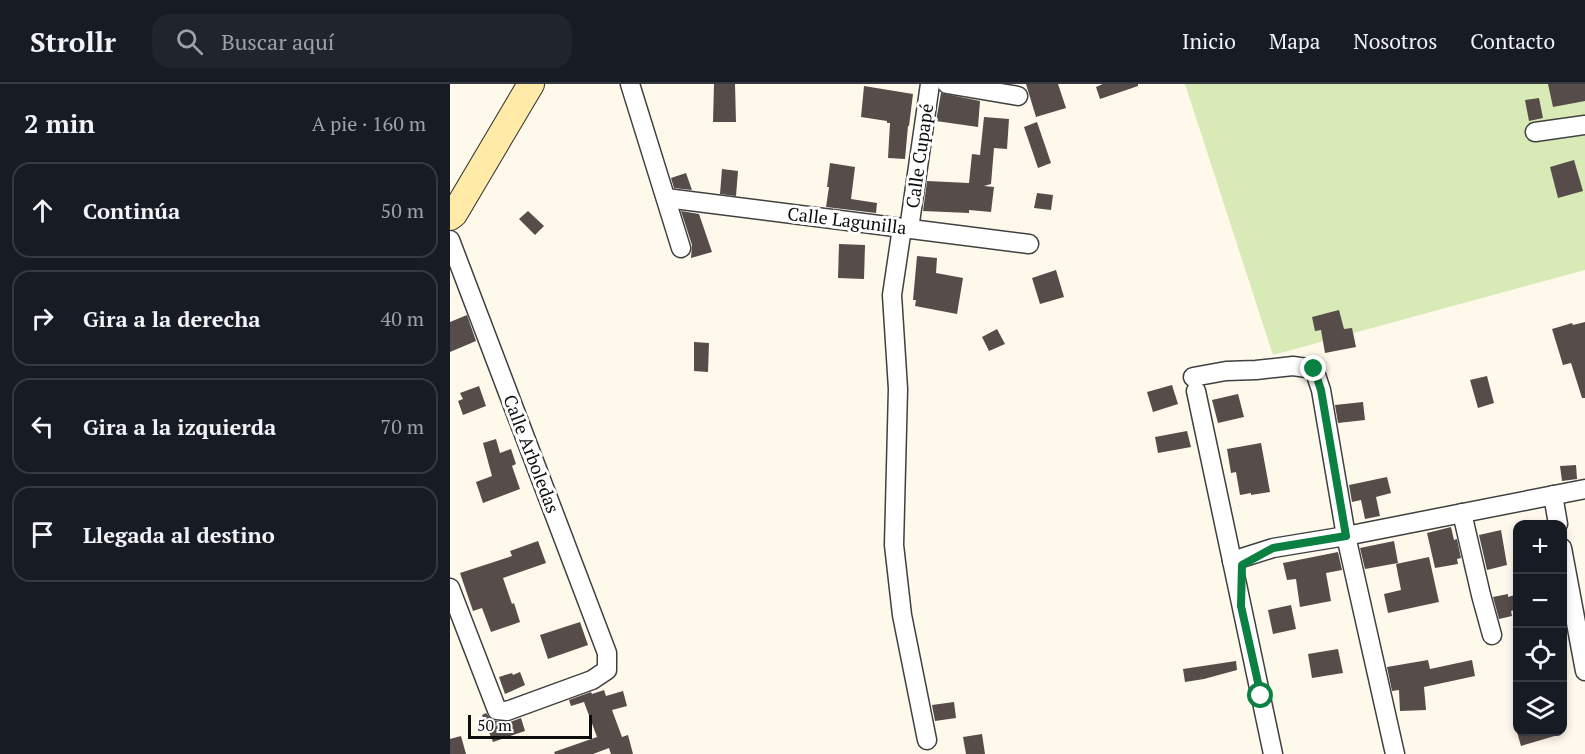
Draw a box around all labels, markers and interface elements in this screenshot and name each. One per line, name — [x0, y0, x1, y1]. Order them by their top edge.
search box — [152, 14, 572, 68]
text: Strollr — [30, 23, 116, 60]
icon: search — [173, 25, 206, 58]
text: Buscar aquí — [221, 27, 334, 56]
text: Inicio — [1182, 27, 1236, 55]
text: Mapa — [1269, 27, 1320, 55]
text: Nosotros — [1353, 27, 1437, 55]
text: Contacto — [1470, 27, 1555, 55]
street label: Calle Cupapé — [900, 102, 938, 210]
text: 2 min — [24, 106, 95, 140]
text: A pie · 160 m — [312, 110, 426, 137]
icon: ahead — [26, 194, 59, 227]
text: Continúa — [83, 196, 180, 225]
text: 50 m — [381, 197, 424, 224]
street label: Calle Lagunilla — [786, 201, 908, 239]
icon: right — [26, 302, 59, 335]
text: Gira a la derecha — [83, 304, 261, 333]
text: 40 m — [381, 305, 424, 332]
route end — [1300, 355, 1326, 381]
street label: Calle Arboledas — [498, 391, 566, 516]
icon: left — [26, 410, 59, 443]
text: Gira a la izquierda — [83, 412, 276, 441]
text: 70 m — [381, 413, 424, 440]
icon: arrive — [26, 518, 59, 551]
text: Llegada al destino — [83, 520, 275, 549]
map controls — [1513, 520, 1567, 736]
button: + — [1513, 520, 1567, 574]
button: − — [1513, 574, 1567, 628]
button: locate — [1513, 628, 1567, 682]
route start — [1247, 682, 1273, 708]
button: layers — [1513, 682, 1567, 736]
scale bar — [468, 712, 592, 740]
text: 50 m — [477, 714, 512, 736]

